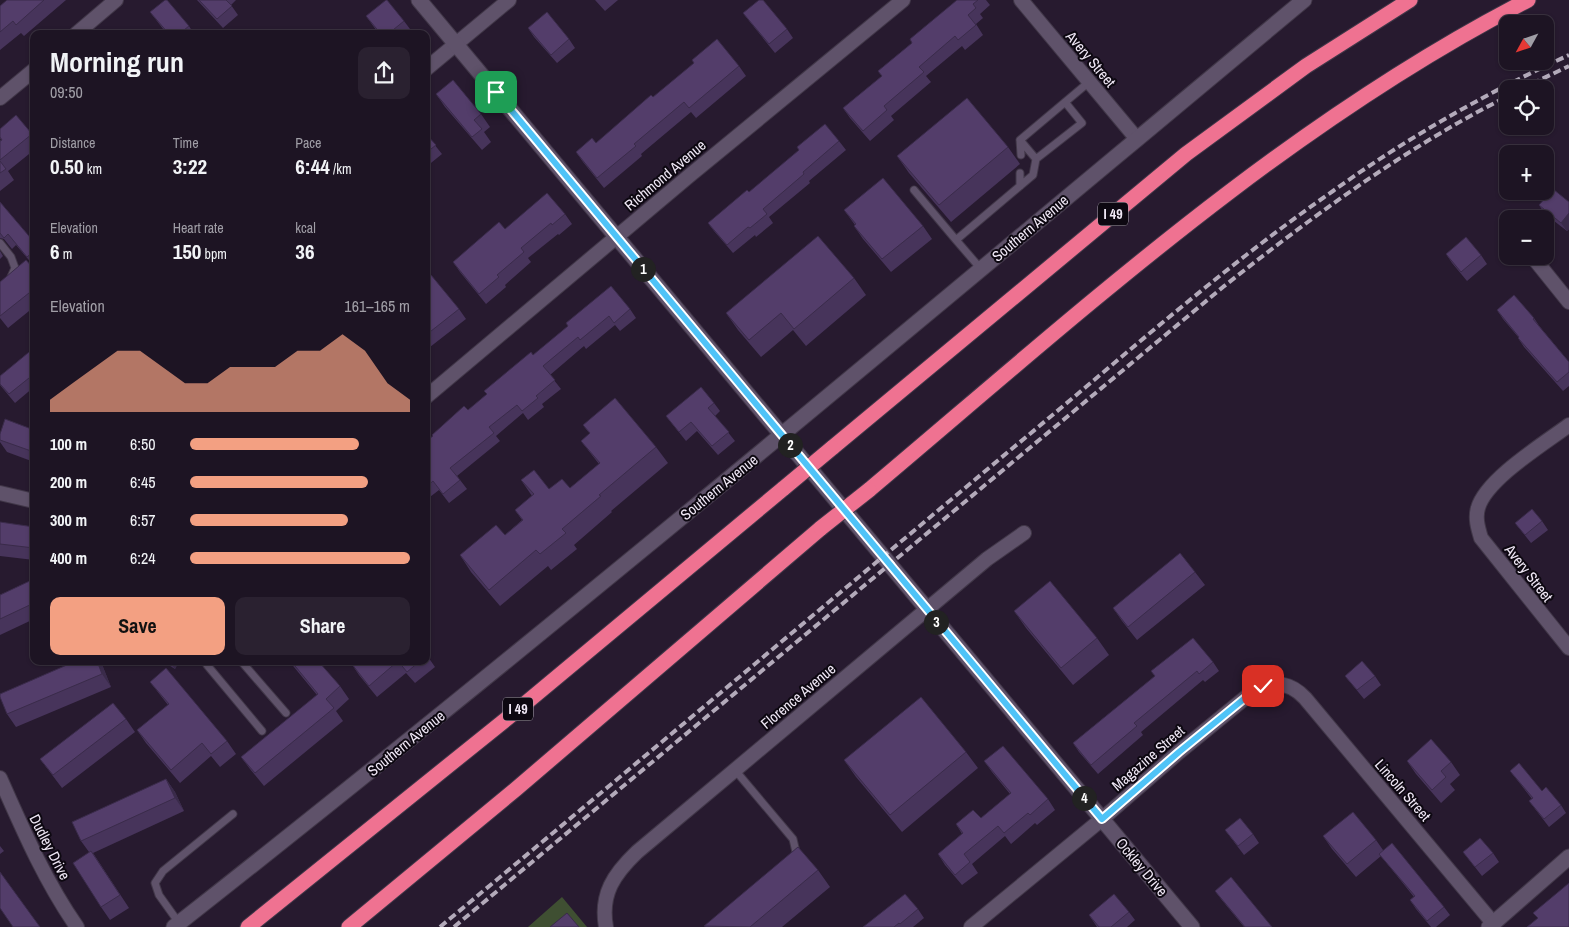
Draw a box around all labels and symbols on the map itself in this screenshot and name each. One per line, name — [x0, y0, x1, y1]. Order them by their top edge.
north arrow — [1499, 15, 1554, 70]
street label: Avery Street — [1061, 26, 1121, 92]
pin — [475, 71, 517, 113]
street label: Richmond Avenue — [620, 135, 710, 215]
street label: Southern Avenue — [987, 190, 1073, 266]
road number: I 49 — [1098, 202, 1128, 225]
pin: 1 — [630, 256, 656, 282]
pin: 2 — [778, 432, 802, 458]
street label: Southern Avenue — [676, 449, 762, 525]
street label: Avery Street — [1499, 539, 1558, 606]
pin: 3 — [924, 610, 948, 634]
street label: Florence Avenue — [756, 658, 840, 734]
pin — [1242, 665, 1284, 707]
road number: I 49 — [503, 698, 533, 721]
street label: Southern Avenue — [363, 705, 449, 781]
street label: Magazine Street — [1107, 720, 1189, 796]
street label: Lincoln Street — [1370, 754, 1436, 826]
pin: 4 — [1072, 786, 1096, 810]
street label: Dudley Drive — [25, 811, 76, 884]
street label: Ockley Drive — [1111, 833, 1173, 901]

